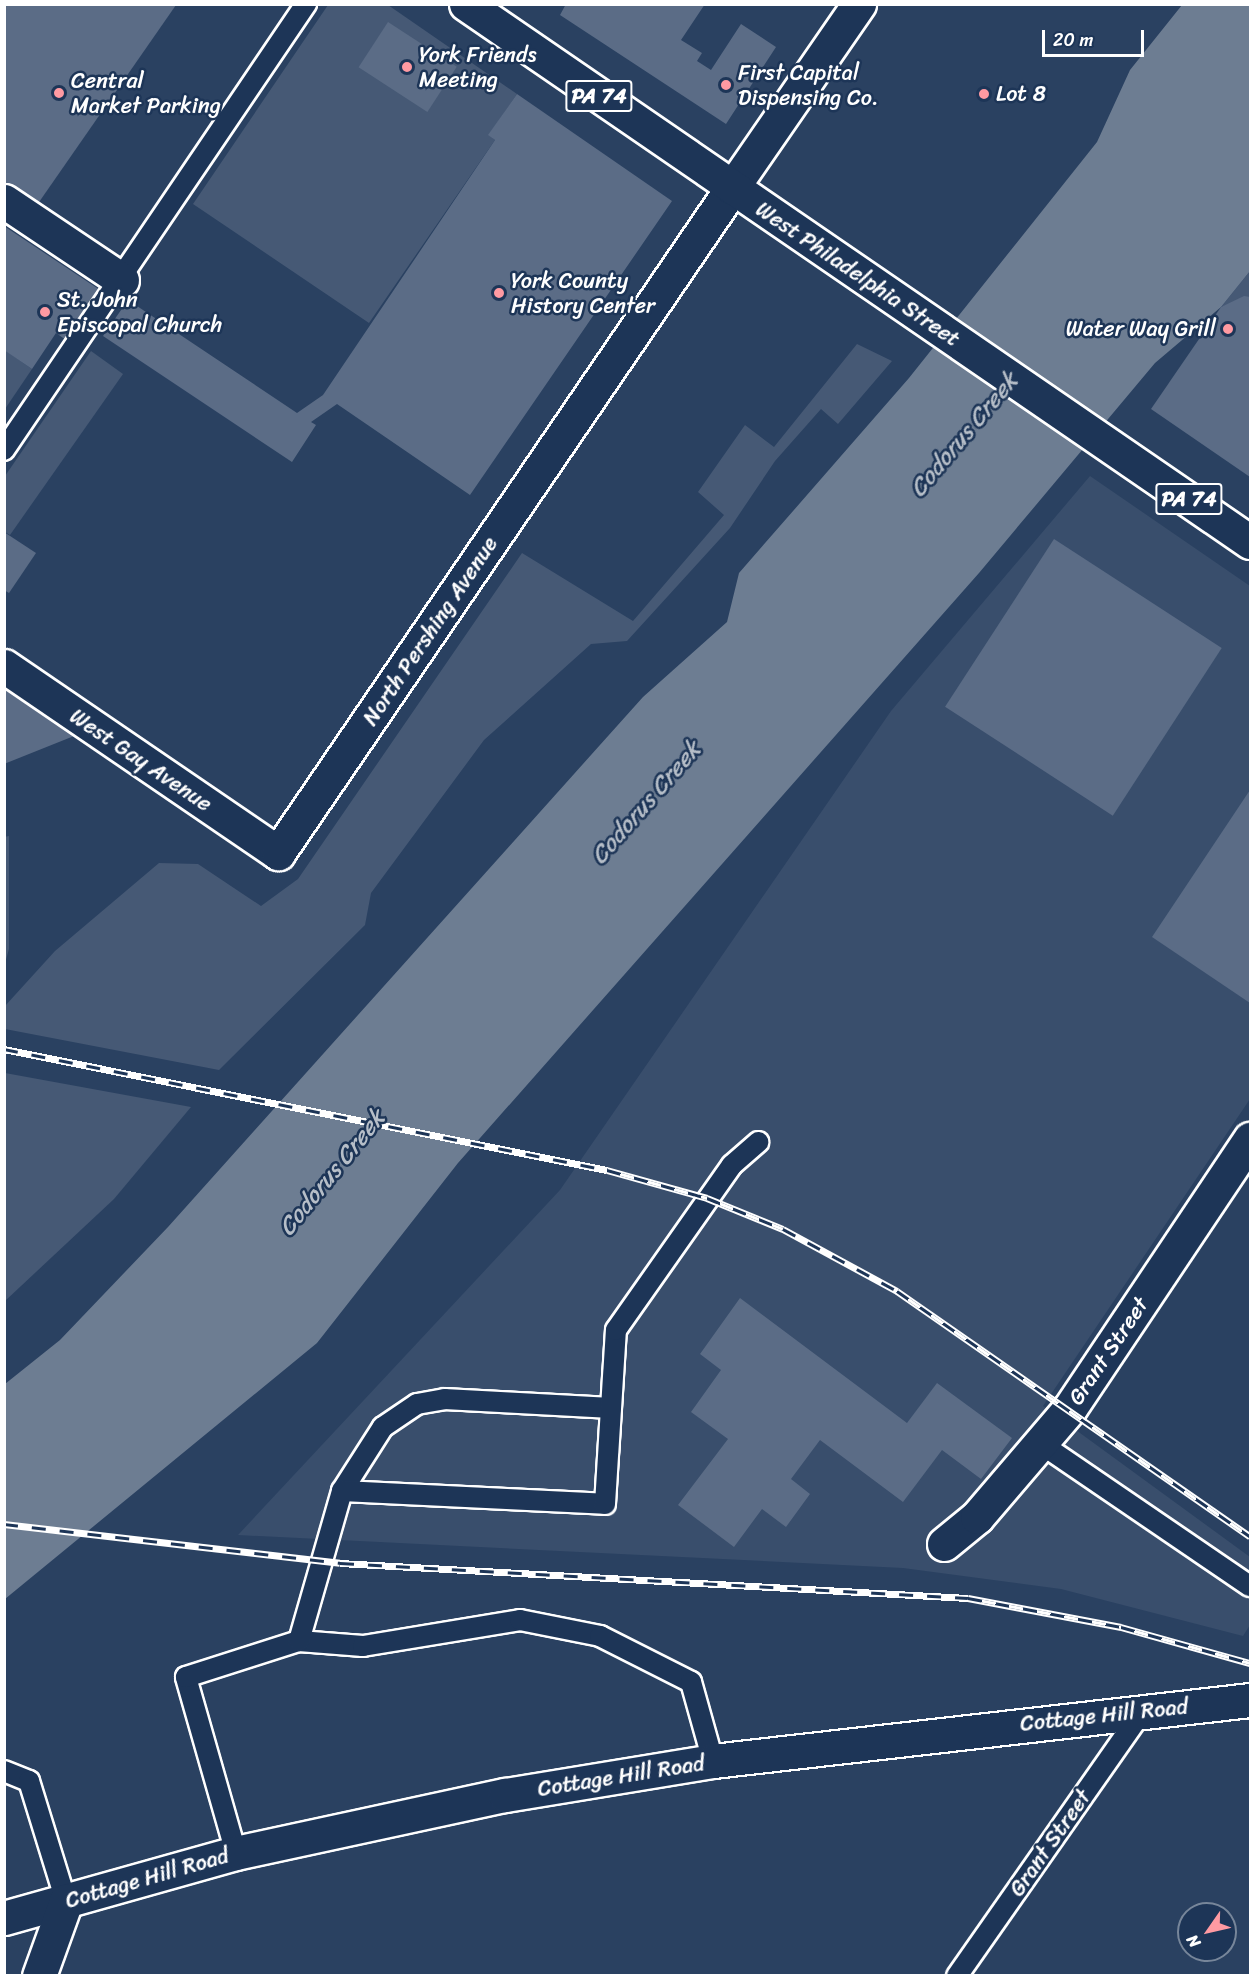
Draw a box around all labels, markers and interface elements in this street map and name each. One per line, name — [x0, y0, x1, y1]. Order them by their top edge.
scale bar — [1045, 18, 1147, 56]
text: 20 m — [1053, 24, 1093, 56]
place label: York Friends Meeting — [419, 41, 538, 92]
place label: First Capital Dispensing Co. — [738, 59, 879, 110]
marker: York Friends Meeting — [400, 60, 414, 74]
place label: Central Market Parking — [71, 67, 221, 118]
road number: PA 74 — [564, 78, 634, 114]
marker: First Capital Dispensing Co. — [719, 78, 733, 92]
place label: Lot 8 — [996, 81, 1046, 107]
marker: Central Market Parking — [52, 86, 66, 100]
marker: Lot 8 — [977, 87, 991, 101]
street label: West Philadelphia Street — [751, 196, 965, 352]
place label: York County History Center — [511, 267, 657, 318]
place label: St. John Episcopal Church — [57, 286, 222, 338]
marker: York County History Center — [492, 286, 506, 300]
marker: St. John Episcopal Church — [38, 305, 52, 319]
place label: Water Way Grill — [1066, 316, 1216, 342]
marker: Water Way Grill — [1221, 322, 1235, 336]
water label: Codorus Creek — [904, 367, 1024, 503]
road number: PA 74 — [1154, 481, 1224, 517]
street label: North Pershing Avenue — [357, 531, 503, 731]
street label: West Gay Avenue — [65, 703, 217, 817]
water label: Codorus Creek — [585, 736, 707, 870]
water label: Codorus Creek — [273, 1104, 391, 1242]
street label: Grant Street — [1062, 1292, 1154, 1410]
street label: Cottage Hill Road — [1019, 1693, 1189, 1737]
street label: Cottage Hill Road — [536, 1750, 706, 1802]
street label: Grant Street — [1004, 1785, 1096, 1901]
street label: Cottage Hill Road — [62, 1842, 232, 1914]
north arrow — [1177, 1902, 1237, 1962]
text: N — [1178, 1929, 1208, 1954]

